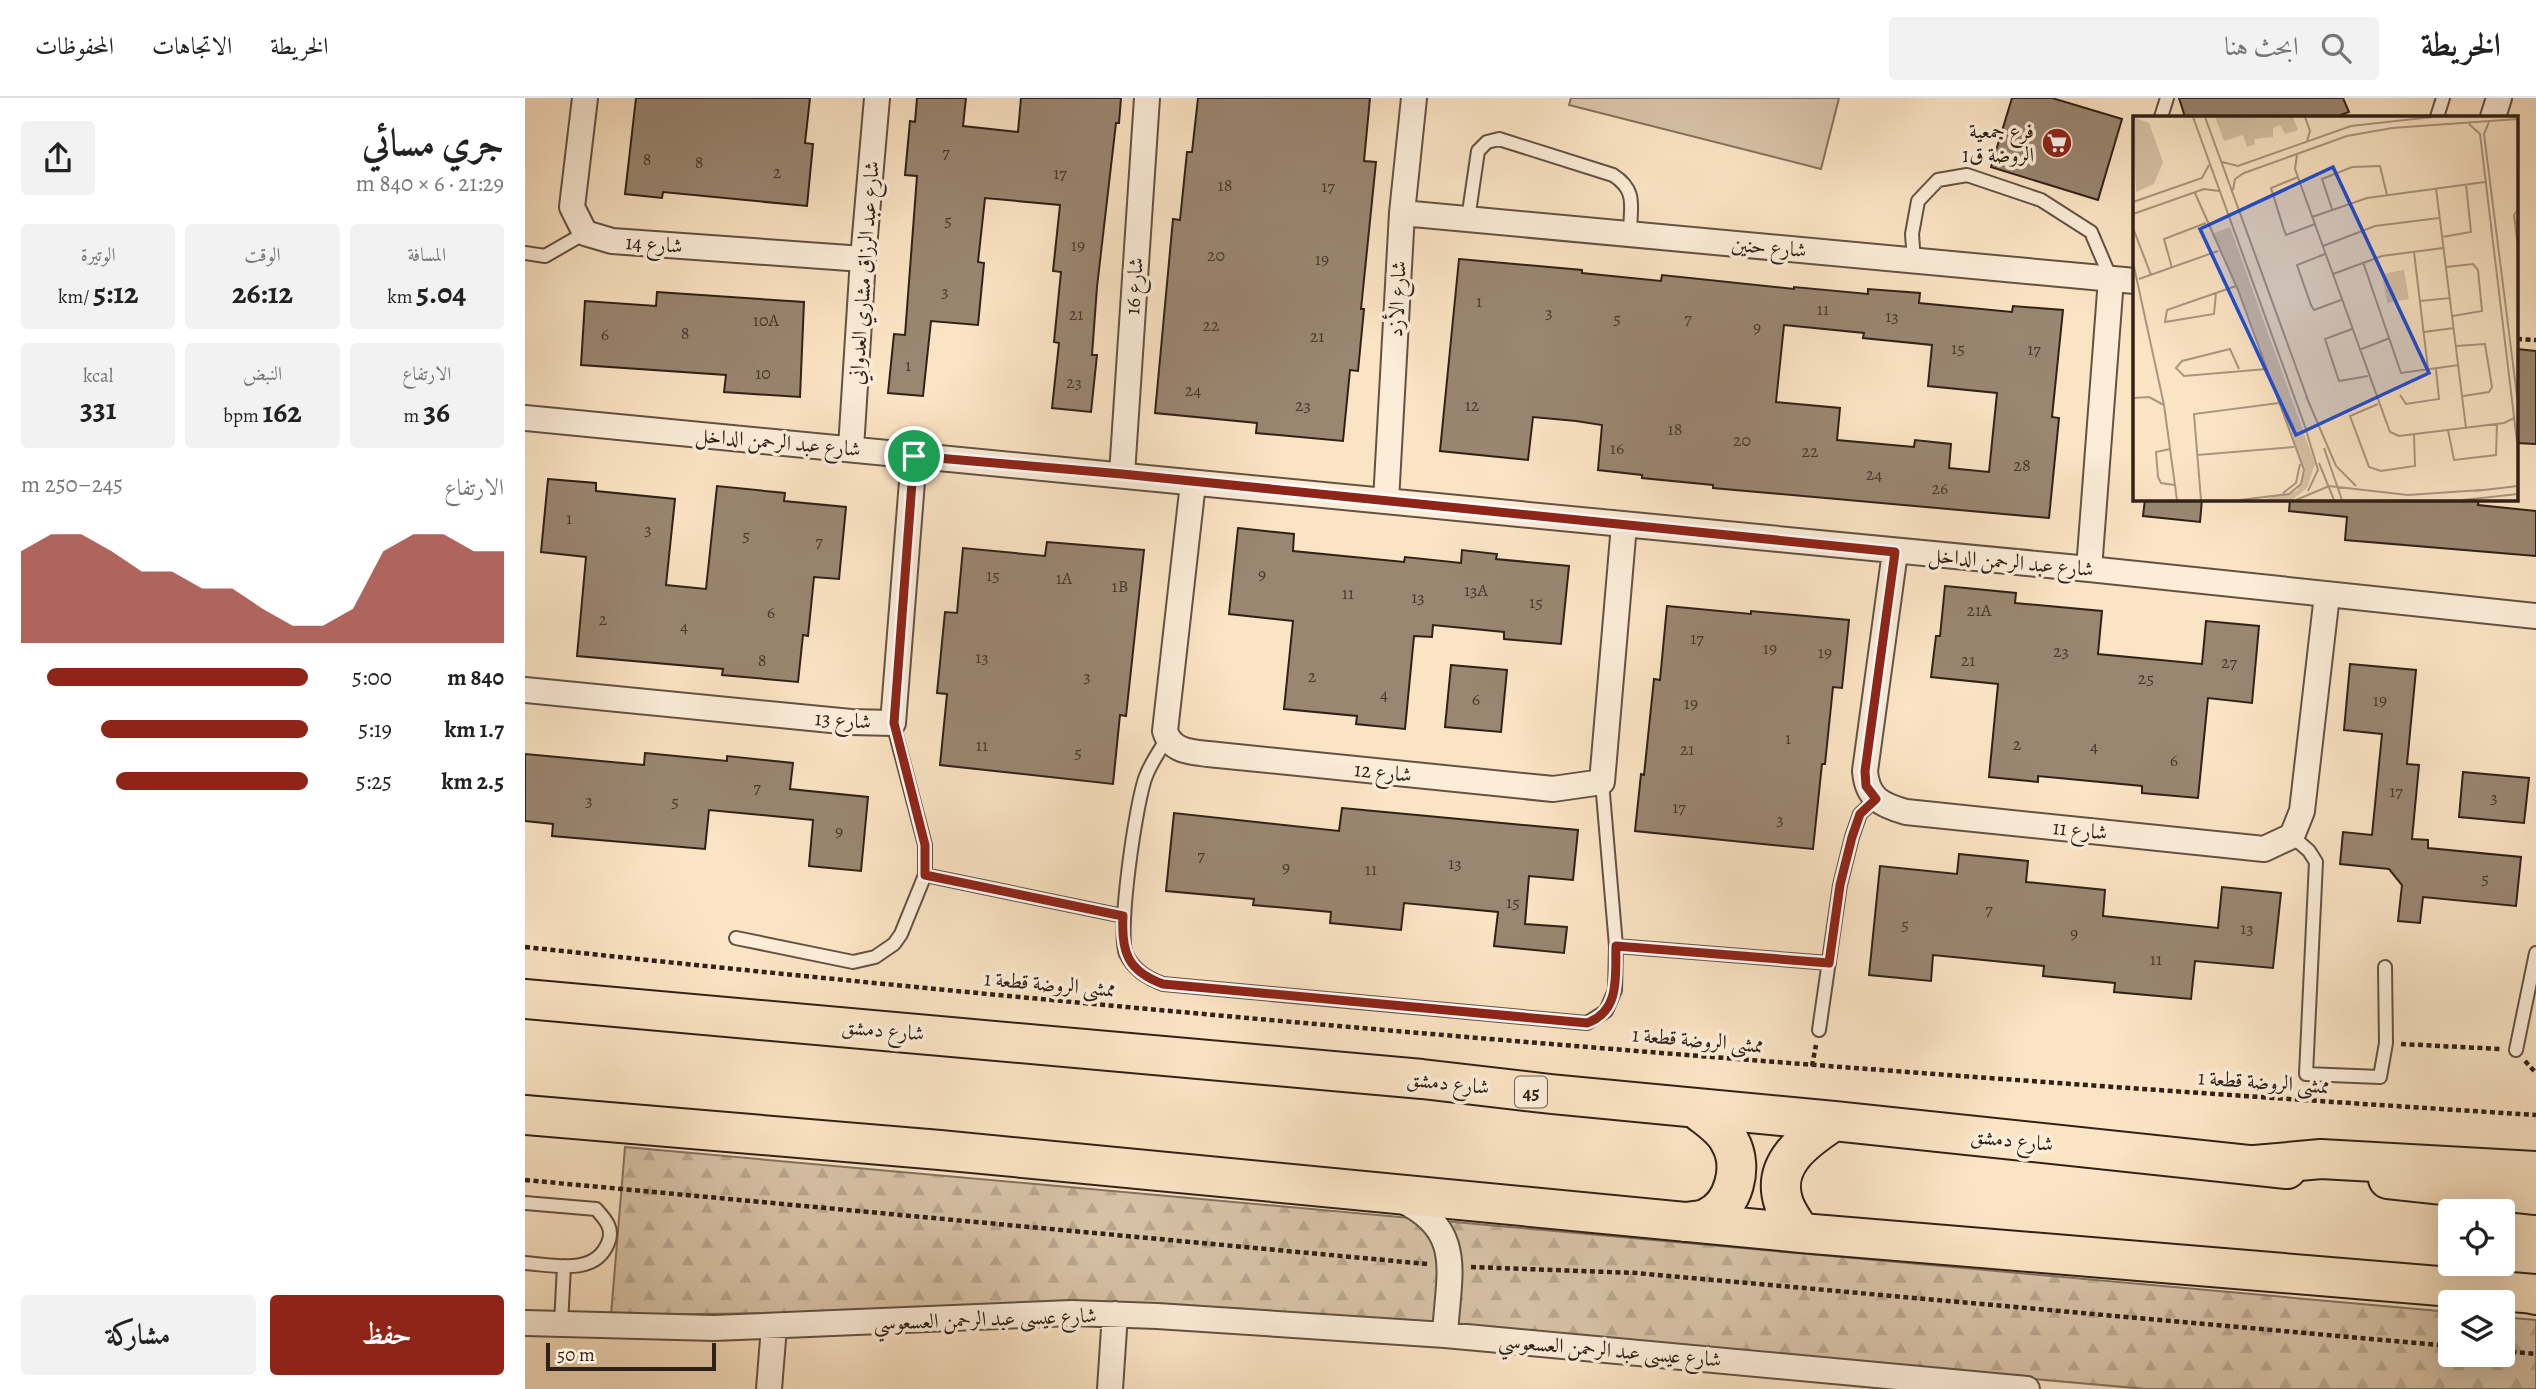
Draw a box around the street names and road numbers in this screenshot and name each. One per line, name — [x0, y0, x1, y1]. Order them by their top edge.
street label: شارع عبد الرزاق مشاري العدواني — [842, 160, 890, 386]
street label: شارع 14 — [624, 228, 684, 264]
street label: شارع حنين — [1730, 230, 1808, 268]
street label: شارع 16 — [1118, 256, 1154, 316]
street label: شارع الأزد — [1380, 260, 1417, 338]
street label: شارع عبد الرحمن الداخل — [694, 421, 862, 467]
street label: شارع عبد الرحمن الداخل — [1927, 541, 2095, 587]
street label: شارع 13 — [814, 704, 872, 740]
street label: شارع 12 — [1352, 755, 1413, 793]
street label: شارع 11 — [2051, 813, 2109, 851]
street label: ممشى الروضة قطعة 1 — [983, 964, 1117, 1005]
street label: شارع دمشق — [840, 1012, 926, 1052]
street label: ممشى الروضة قطعة 1 — [1631, 1020, 1765, 1061]
street label: ممشى الروضة قطعة 1 — [2197, 1063, 2331, 1102]
street label: شارع دمشق — [1405, 1065, 1491, 1105]
road number: 45 — [1515, 1076, 1547, 1108]
street label: شارع دمشق — [1969, 1122, 2055, 1162]
street label: شارع عيسى عبد الرحمن العسعوسي — [873, 1301, 1097, 1343]
street label: شارع عيسى عبد الرحمن العسعوسي — [1497, 1326, 1723, 1380]

